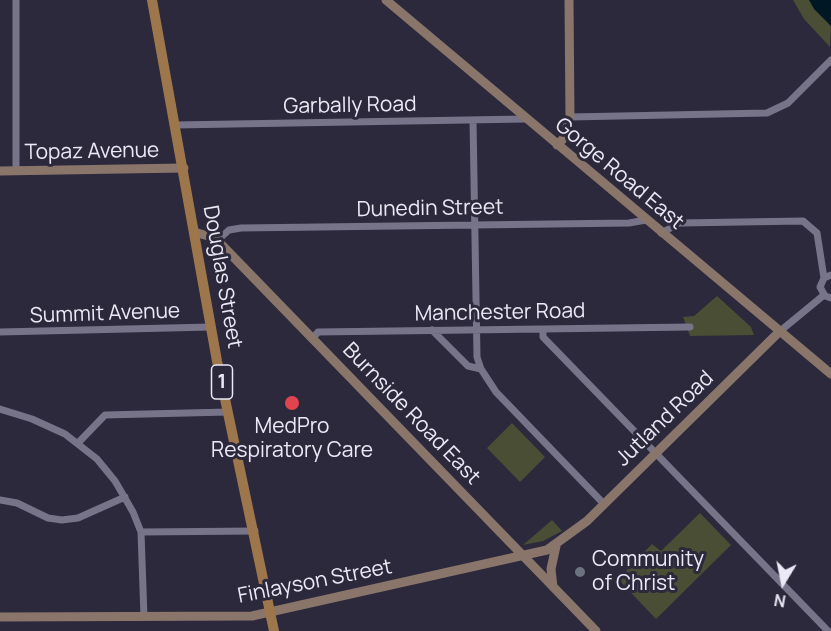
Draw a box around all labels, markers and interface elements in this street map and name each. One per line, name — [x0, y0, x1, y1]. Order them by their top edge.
street label: Garbally Road — [283, 92, 417, 120]
street label: Gorge Road East — [549, 113, 689, 235]
street label: Topaz Avenue — [25, 138, 159, 166]
street label: Dunedin Street — [356, 195, 504, 223]
street label: Douglas Street — [197, 203, 247, 351]
street label: Summit Avenue — [29, 299, 181, 329]
street label: Manchester Road — [414, 299, 586, 327]
street label: Burnside Road East — [337, 338, 485, 490]
road number: 1 — [212, 365, 232, 399]
street label: Jutland Road — [611, 366, 719, 472]
marker: MedPro Respiratory Care — [283, 394, 301, 412]
place label: MedPro Respiratory Care — [211, 414, 373, 464]
place label: Community of Christ — [592, 547, 704, 597]
north arrow — [753, 553, 813, 613]
street label: Finlayson Street — [236, 555, 394, 609]
marker: Community of Christ — [573, 565, 587, 579]
text: N — [772, 589, 787, 613]

